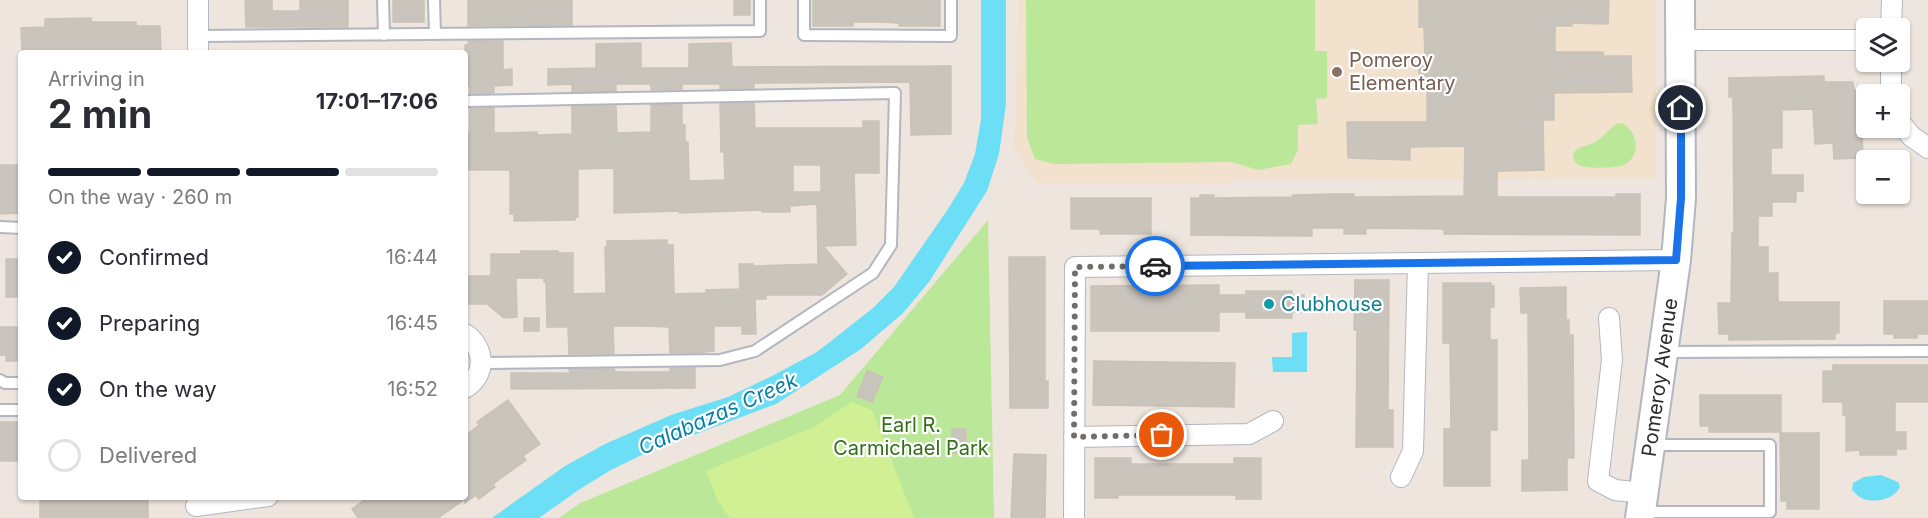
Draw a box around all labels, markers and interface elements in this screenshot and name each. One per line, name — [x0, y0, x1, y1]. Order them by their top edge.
map controls — [1856, 18, 1910, 204]
button: layers — [1856, 18, 1910, 72]
place label: Pomeroy Elementary — [1349, 48, 1455, 95]
marker: Pomeroy Elementary — [1330, 65, 1344, 79]
text: Arriving in — [48, 67, 145, 91]
pin — [1655, 82, 1706, 133]
button: + — [1856, 84, 1910, 138]
text: 17:01–17:06 — [316, 88, 438, 114]
text: 2 min — [48, 90, 152, 137]
icon: home — [1664, 91, 1697, 124]
button: − — [1856, 150, 1910, 204]
text: On the way · 260 m — [48, 185, 232, 209]
courier — [1125, 236, 1185, 296]
icon: check — [48, 241, 81, 274]
text: Confirmed — [99, 244, 209, 270]
text: 16:44 — [386, 245, 438, 269]
icon: car — [1139, 250, 1172, 283]
place label: Clubhouse — [1281, 292, 1382, 316]
marker: Clubhouse — [1262, 297, 1276, 311]
street label: Pomeroy Avenue — [1637, 297, 1683, 458]
icon: check — [48, 307, 81, 340]
text: Preparing — [99, 310, 200, 336]
text: 16:45 — [387, 311, 438, 335]
water label: Calabazas Creek — [634, 367, 802, 460]
icon: check — [48, 373, 81, 406]
text: On the way — [99, 376, 217, 402]
text: 16:52 — [387, 377, 438, 401]
pin — [1136, 409, 1187, 460]
park label: Earl R. Carmichael Park — [833, 413, 989, 460]
icon: bag — [1145, 418, 1178, 451]
text: Delivered — [99, 442, 197, 468]

